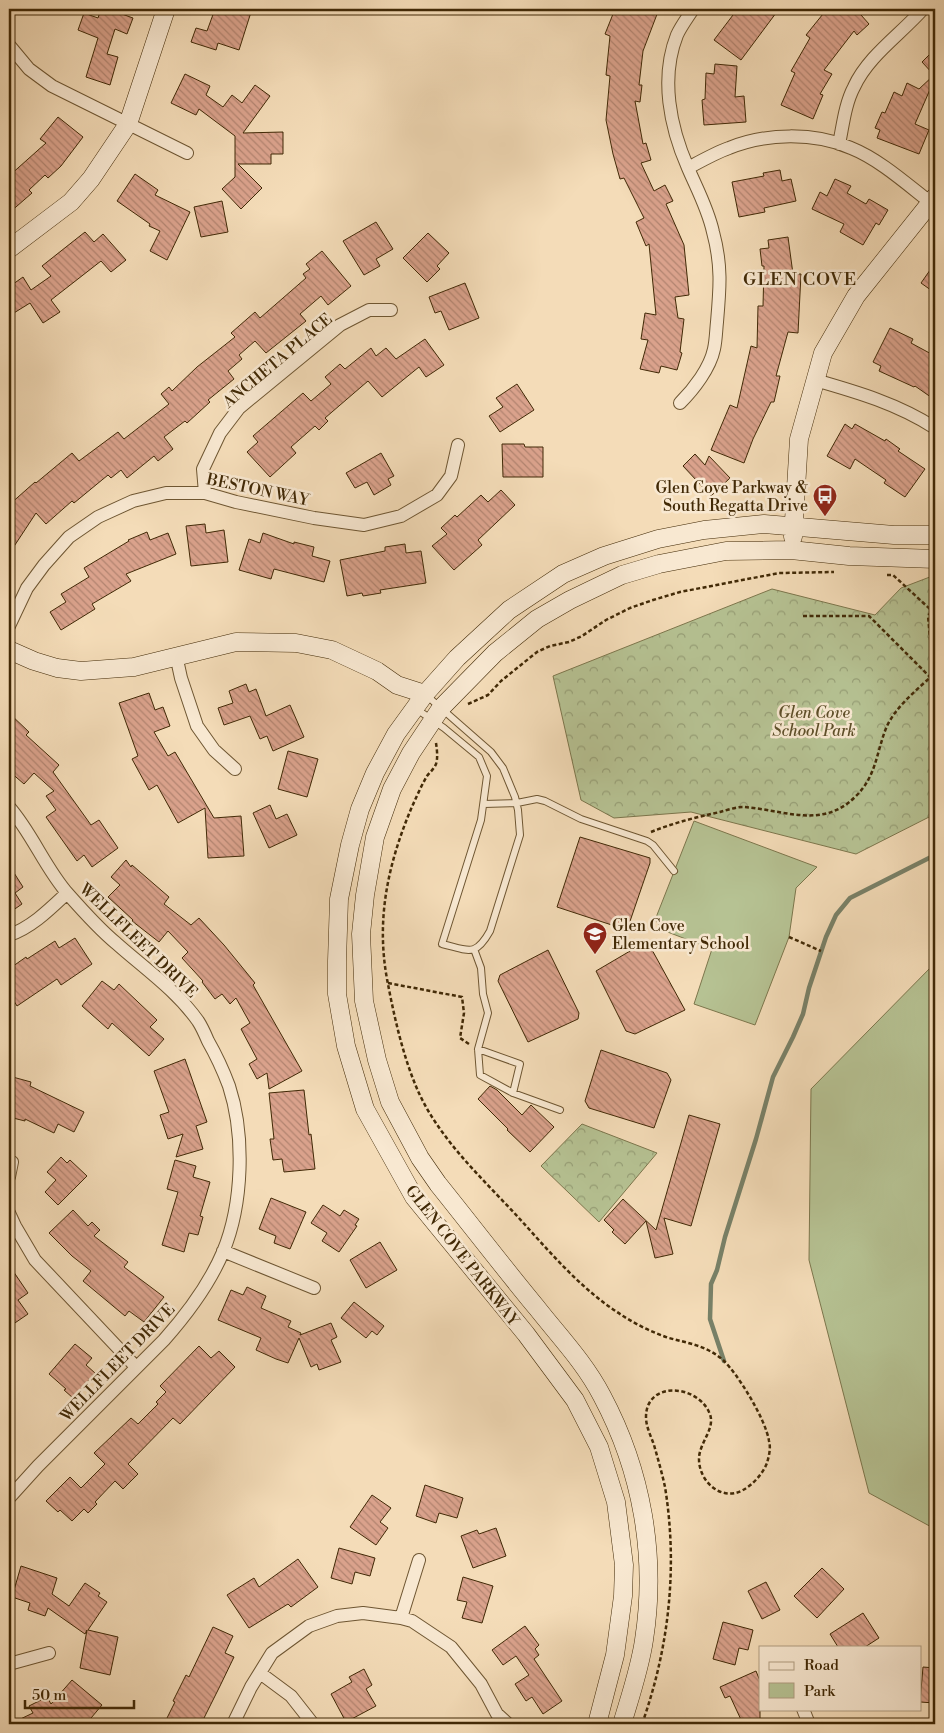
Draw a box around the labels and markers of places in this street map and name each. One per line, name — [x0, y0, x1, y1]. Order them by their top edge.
place label: Glen Cove Parkway & South Regatta Drive — [656, 478, 808, 516]
bus stop icon: Glen Cove Parkway & South Regatta Drive — [812, 483, 838, 517]
place label: Glen Cove Elementary School — [612, 916, 750, 954]
school or university icon: Glen Cove Elementary School — [582, 921, 608, 955]

